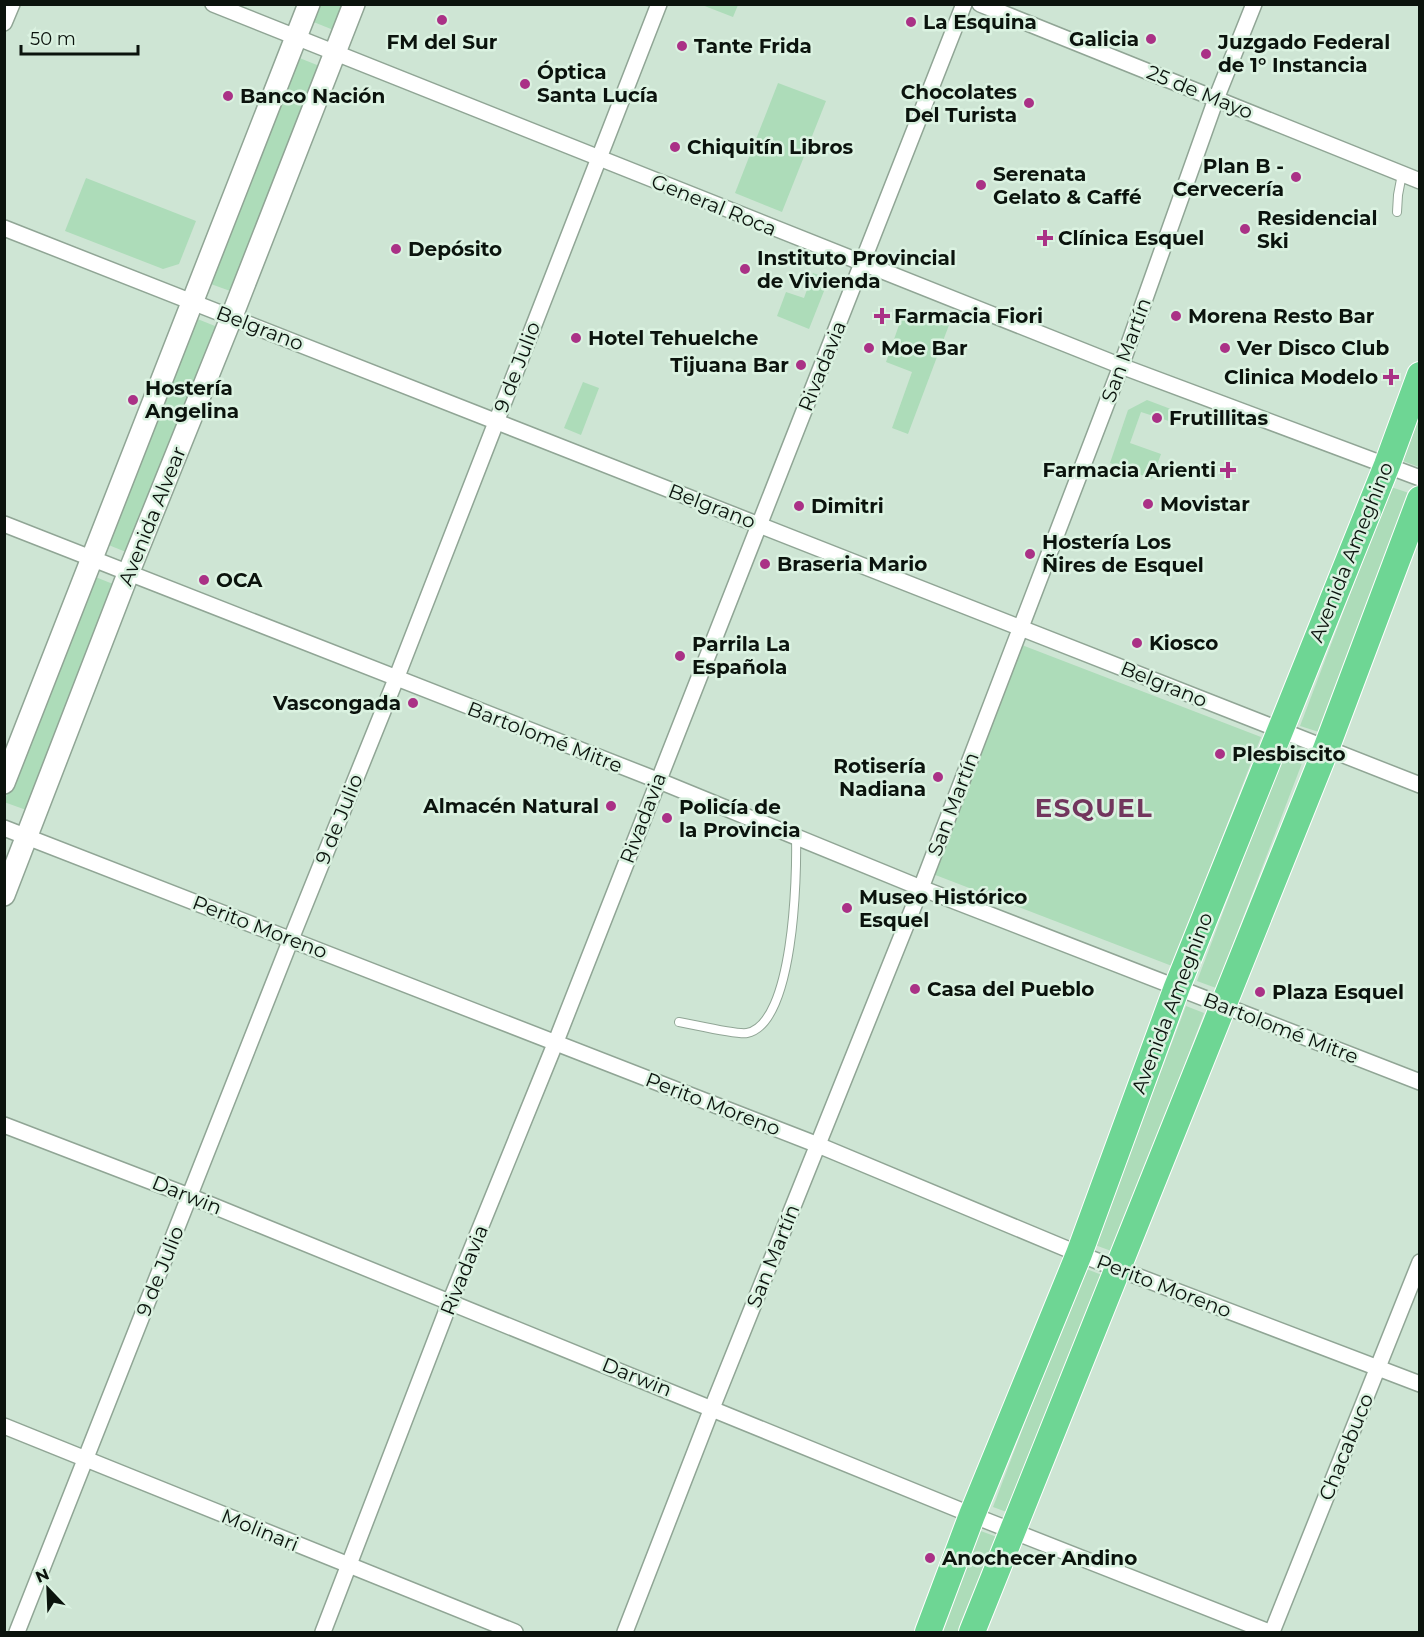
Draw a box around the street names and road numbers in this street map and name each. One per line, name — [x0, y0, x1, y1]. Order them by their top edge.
street label: 25 de Mayo — [1143, 60, 1257, 124]
street label: General Roca — [648, 169, 780, 241]
street label: San Martín — [1096, 295, 1156, 405]
street label: Belgrano — [213, 300, 307, 356]
street label: Rivadavia — [793, 317, 851, 415]
street label: 9 de Julio — [489, 318, 545, 416]
street label: Avenida Alvear — [113, 443, 191, 589]
street label: Avenida Ameghino — [1304, 458, 1398, 646]
street label: Belgrano — [665, 478, 759, 534]
street label: Belgrano — [1117, 656, 1211, 712]
street label: Bartolomé Mitre — [464, 696, 626, 778]
street label: San Martín — [922, 749, 984, 859]
street label: Rivadavia — [615, 769, 671, 867]
street label: 9 de Julio — [310, 770, 368, 868]
street label: Perito Moreno — [189, 890, 331, 964]
street label: Avenida Ameghino — [1126, 909, 1218, 1097]
street label: Bartolomé Mitre — [1200, 987, 1362, 1069]
street label: Perito Moreno — [642, 1067, 784, 1141]
street label: Darwin — [149, 1170, 225, 1220]
street label: San Martín — [741, 1201, 805, 1311]
street label: Rivadavia — [435, 1221, 493, 1319]
street label: 9 de Julio — [131, 1222, 189, 1320]
street label: Perito Moreno — [1093, 1249, 1235, 1323]
street label: Darwin — [599, 1352, 675, 1402]
street label: Chacabuco — [1314, 1390, 1378, 1504]
street label: Molinari — [218, 1504, 302, 1556]

